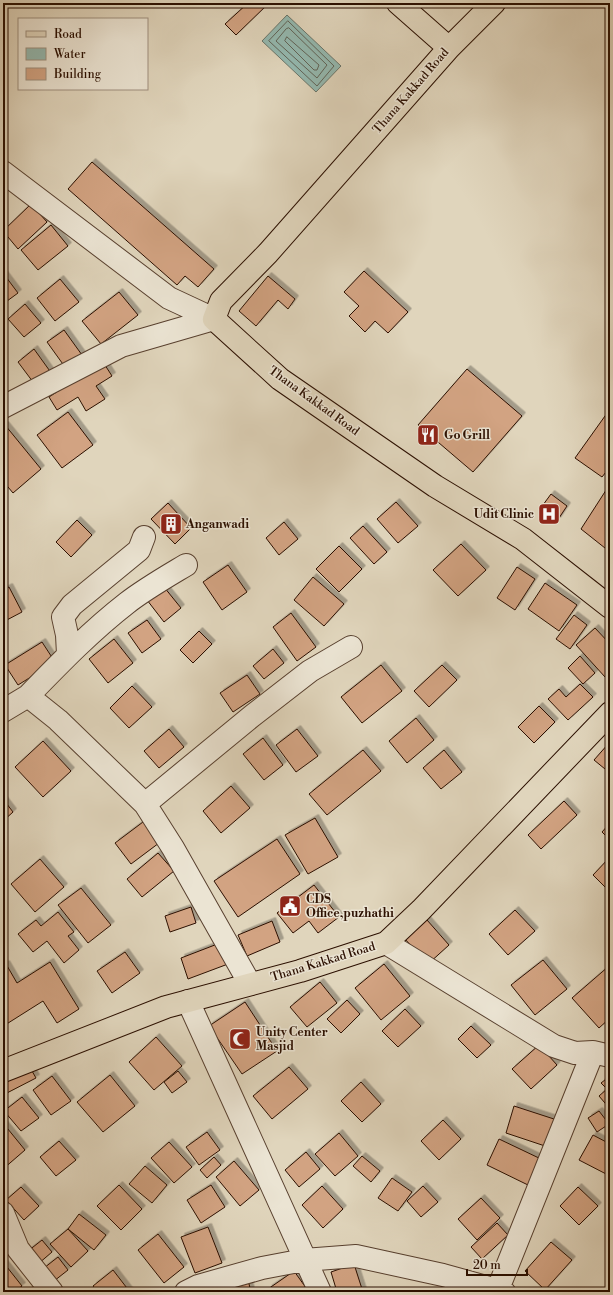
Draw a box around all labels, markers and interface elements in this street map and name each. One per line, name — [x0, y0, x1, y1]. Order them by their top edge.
legend — [18, 18, 148, 90]
text: Road — [54, 27, 82, 42]
street label: Thana Kakkad Road — [370, 45, 452, 137]
text: Water — [53, 47, 86, 62]
text: Building — [53, 67, 102, 82]
street label: Thana Kakkad Road — [266, 363, 362, 439]
restaurant icon: Go Grill — [415, 422, 441, 448]
place label: Go Grill — [444, 428, 490, 443]
hospital icon: Udit Clinic — [536, 501, 562, 527]
place label: Udit Clinic — [474, 507, 534, 522]
building icon: Anganwadi — [158, 511, 184, 537]
place label: Anganwadi — [185, 517, 249, 532]
place label: CDS Office,puzhathi — [306, 892, 394, 921]
public building icon: CDS Office,puzhathi — [277, 893, 303, 919]
street label: Thana Kakkad Road — [269, 939, 377, 985]
place label: Unity Center Masjid — [256, 1025, 328, 1054]
mosque icon: Unity Center Masjid — [227, 1026, 253, 1052]
scale bar — [467, 1251, 527, 1277]
text: 20 m — [473, 1258, 501, 1273]

